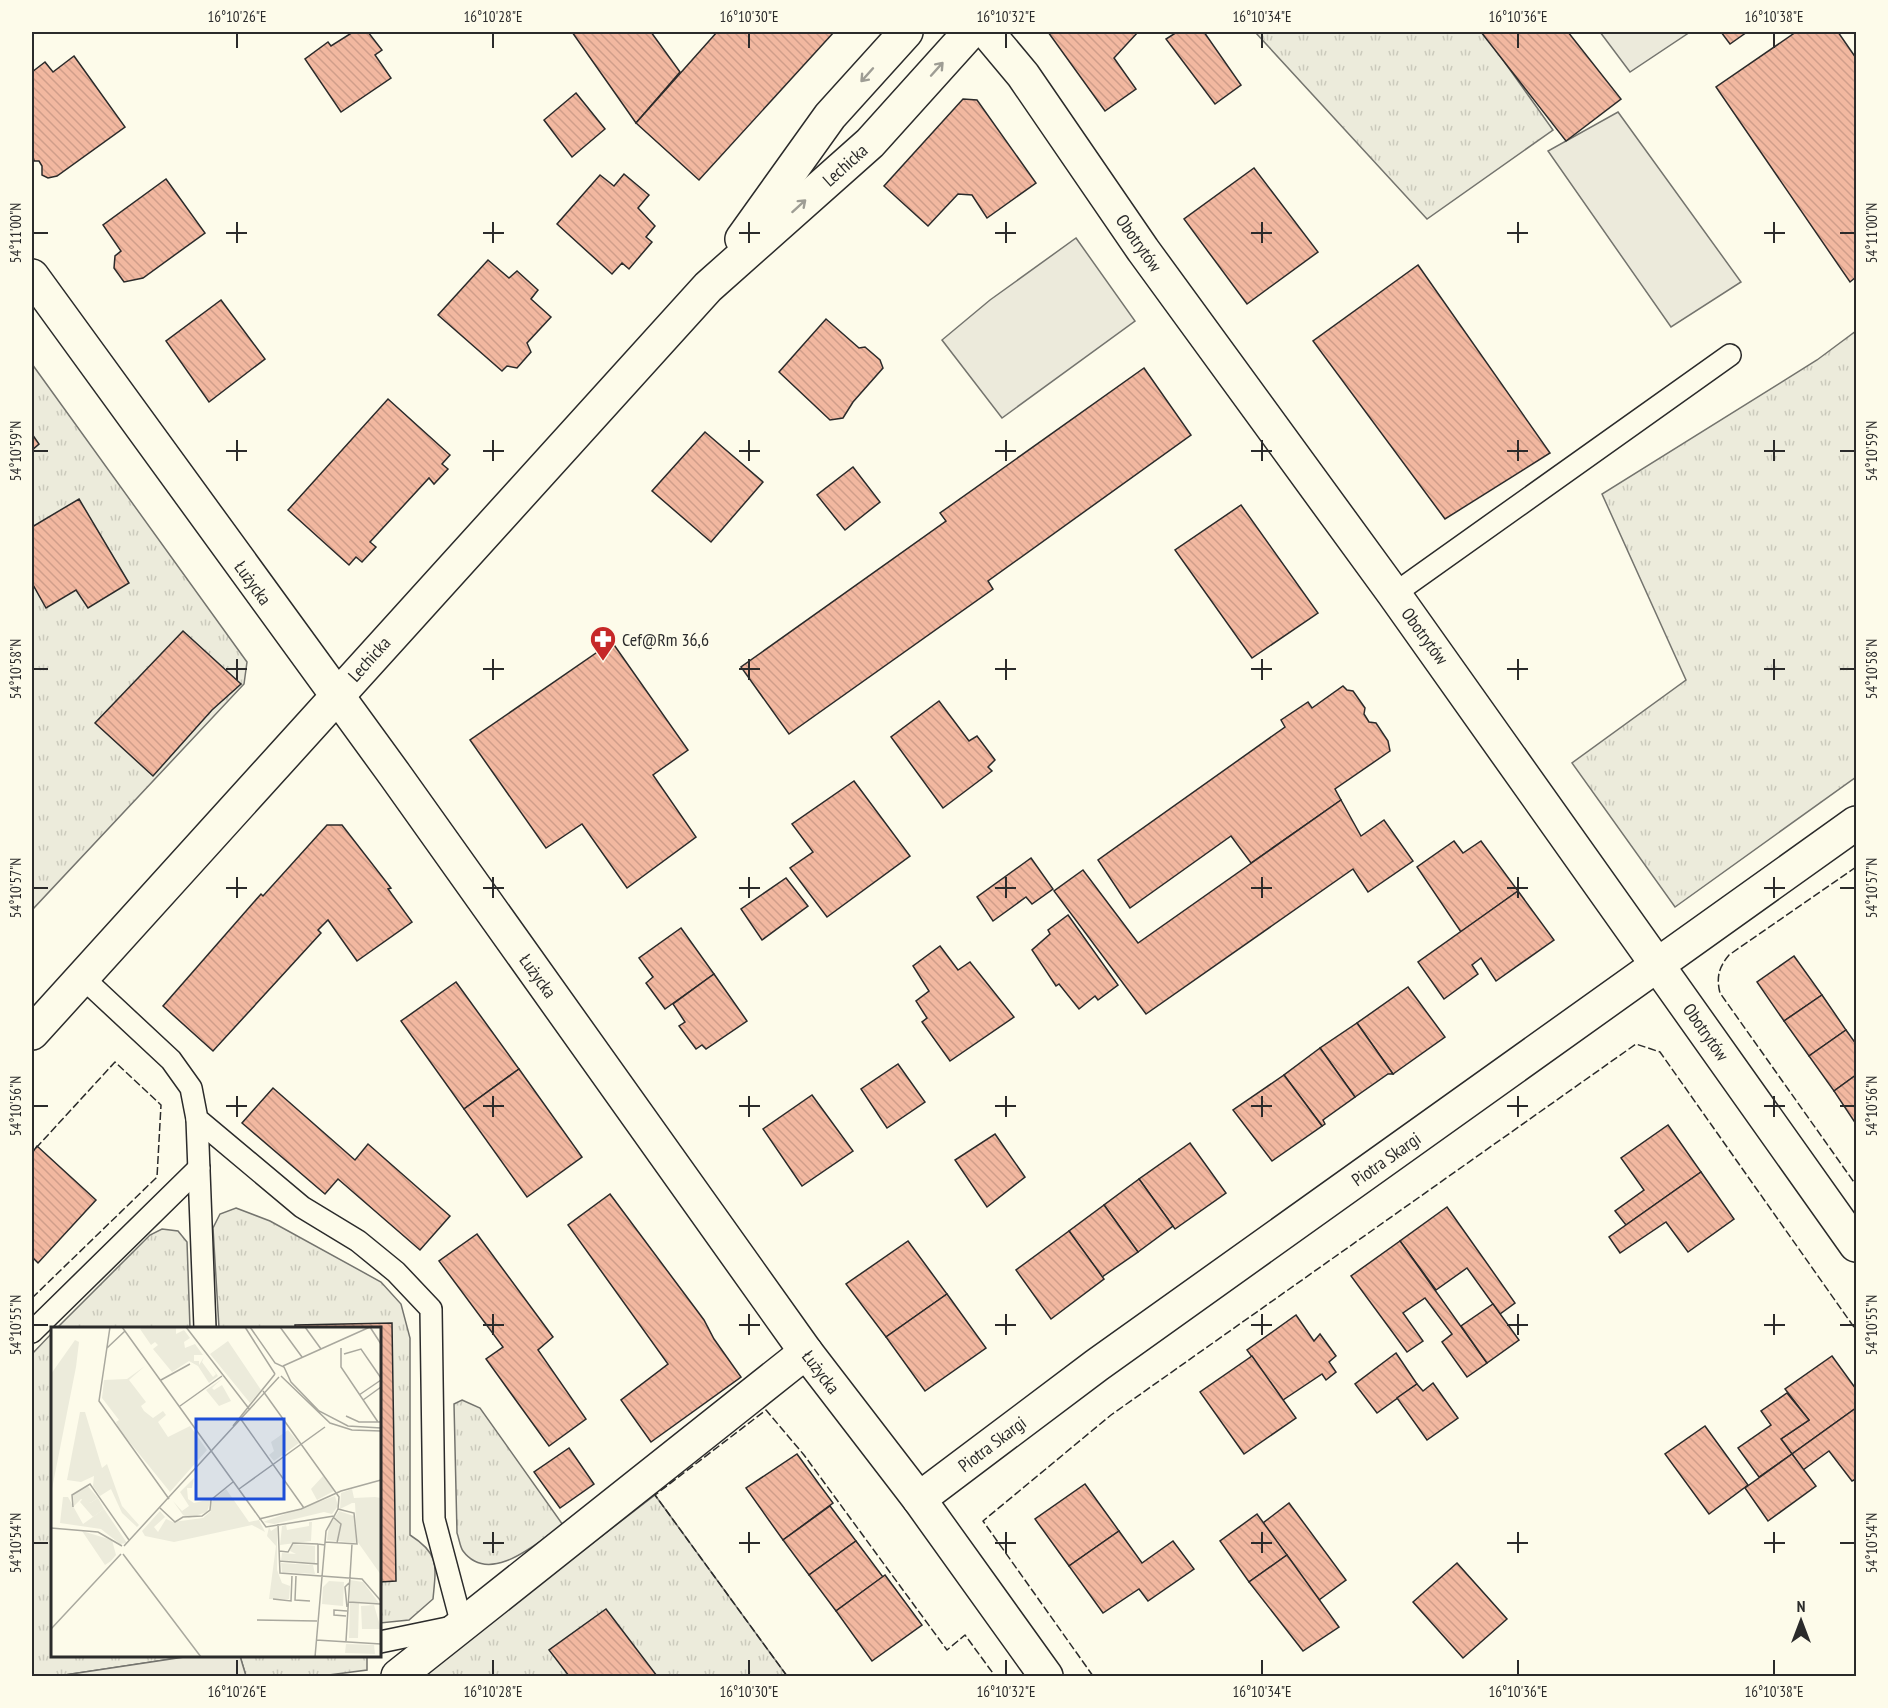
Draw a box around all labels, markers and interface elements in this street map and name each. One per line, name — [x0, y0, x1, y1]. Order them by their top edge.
text: 16°10'26"E — [207, 7, 267, 26]
text: 16°10'28"E — [463, 7, 523, 26]
text: 16°10'30"E — [719, 7, 779, 26]
text: 16°10'32"E — [976, 7, 1036, 26]
text: 16°10'34"E — [1232, 7, 1292, 26]
text: 16°10'36"E — [1488, 7, 1548, 26]
text: 16°10'38"E — [1744, 7, 1804, 26]
one-way arrow — [930, 62, 944, 77]
one-way arrow — [860, 67, 874, 82]
street label: Lechicka — [818, 139, 872, 191]
one-way arrow — [791, 199, 806, 213]
text: 54°11'00"N — [6, 203, 25, 263]
text: 54°11'00"N — [1862, 203, 1881, 263]
street label: Obotrytów — [1111, 210, 1167, 277]
text: 54°10'59"N — [6, 421, 25, 481]
text: 54°10'59"N — [1862, 421, 1881, 481]
street label: Łużycka — [229, 556, 277, 610]
street label: Obotrytów — [1397, 603, 1454, 669]
pharmacy icon: Cef@Rm 36,6 — [588, 624, 618, 662]
place label: Cef@Rm 36,6 — [622, 628, 709, 651]
street label: Lechicka — [343, 632, 395, 686]
text: 54°10'58"N — [6, 639, 25, 699]
text: 54°10'58"N — [1862, 639, 1881, 699]
text: 54°10'57"N — [6, 858, 25, 918]
text: 54°10'57"N — [1862, 858, 1881, 918]
street label: Łużycka — [514, 949, 562, 1003]
street label: Obotrytów — [1678, 999, 1734, 1066]
text: 54°10'56"N — [6, 1076, 25, 1136]
text: 54°10'56"N — [1862, 1076, 1881, 1136]
street label: Piotra Skargi — [1347, 1127, 1425, 1191]
text: 54°10'55"N — [6, 1295, 25, 1355]
text: 54°10'55"N — [1862, 1295, 1881, 1355]
inset map — [51, 1327, 381, 1657]
street label: Łużycka — [797, 1346, 845, 1398]
street label: Piotra Skargi — [953, 1411, 1031, 1477]
text: 54°10'54"N — [6, 1513, 25, 1573]
text: 54°10'54"N — [1862, 1513, 1881, 1573]
north arrow — [1771, 1591, 1831, 1651]
text: N — [1797, 1596, 1805, 1616]
text: 16°10'26"E — [207, 1682, 267, 1701]
text: 16°10'28"E — [463, 1682, 523, 1701]
text: 16°10'30"E — [719, 1682, 779, 1701]
text: 16°10'32"E — [976, 1682, 1036, 1701]
text: 16°10'34"E — [1232, 1682, 1292, 1701]
text: 16°10'36"E — [1488, 1682, 1548, 1701]
text: 16°10'38"E — [1744, 1682, 1804, 1701]

